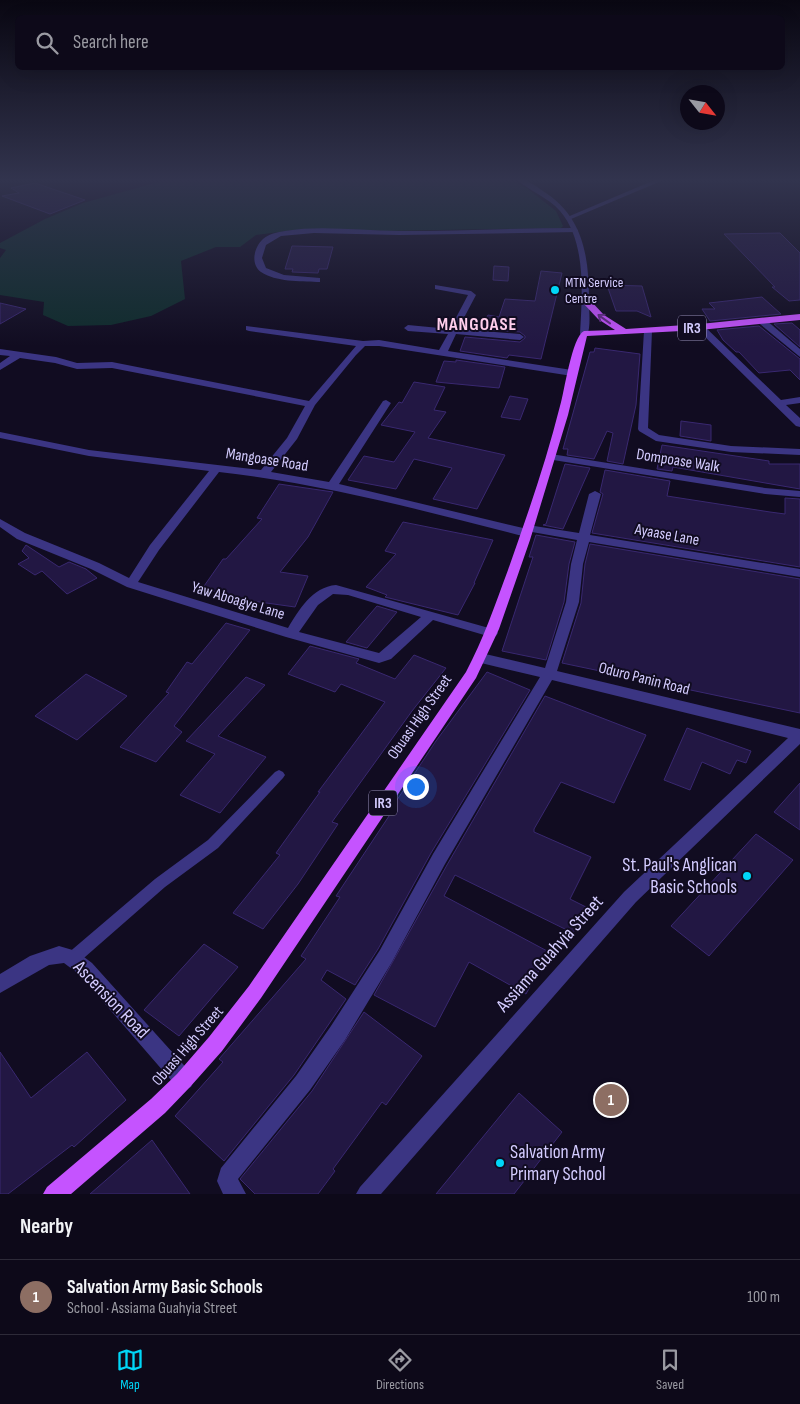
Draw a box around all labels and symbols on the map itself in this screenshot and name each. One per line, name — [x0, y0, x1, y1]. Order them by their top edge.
north arrow — [680, 85, 725, 130]
place label: MTN Service Centre — [565, 274, 623, 307]
marker: MTN Service Centre — [549, 284, 561, 296]
one-way arrow — [598, 313, 611, 324]
district label: MANGOASE — [437, 314, 517, 335]
road number: IR3 — [678, 316, 706, 340]
street label: Mangoase Road — [225, 444, 309, 476]
street label: Dompoase Walk — [635, 445, 721, 477]
street label: Ayaase Lane — [632, 520, 701, 550]
street label: Yaw Aboagye Lane — [189, 578, 287, 624]
street label: Oduro Panin Road — [596, 658, 692, 700]
street label: Obuasi High Street — [384, 671, 456, 763]
your location — [403, 774, 429, 800]
road number: IR3 — [369, 790, 397, 816]
place label: St. Paul's Anglican Basic Schools — [622, 854, 737, 899]
marker: St. Paul's Anglican Basic Schools — [741, 870, 753, 882]
street label: Assiama Guahyia Street — [491, 891, 609, 1018]
street label: Ascension Road — [68, 956, 154, 1044]
street label: Obuasi High Street — [148, 1002, 228, 1090]
pin: 1 — [595, 1081, 627, 1119]
place label: Salvation Army Primary School — [510, 1141, 606, 1186]
marker: Salvation Army Primary School — [494, 1157, 506, 1169]

